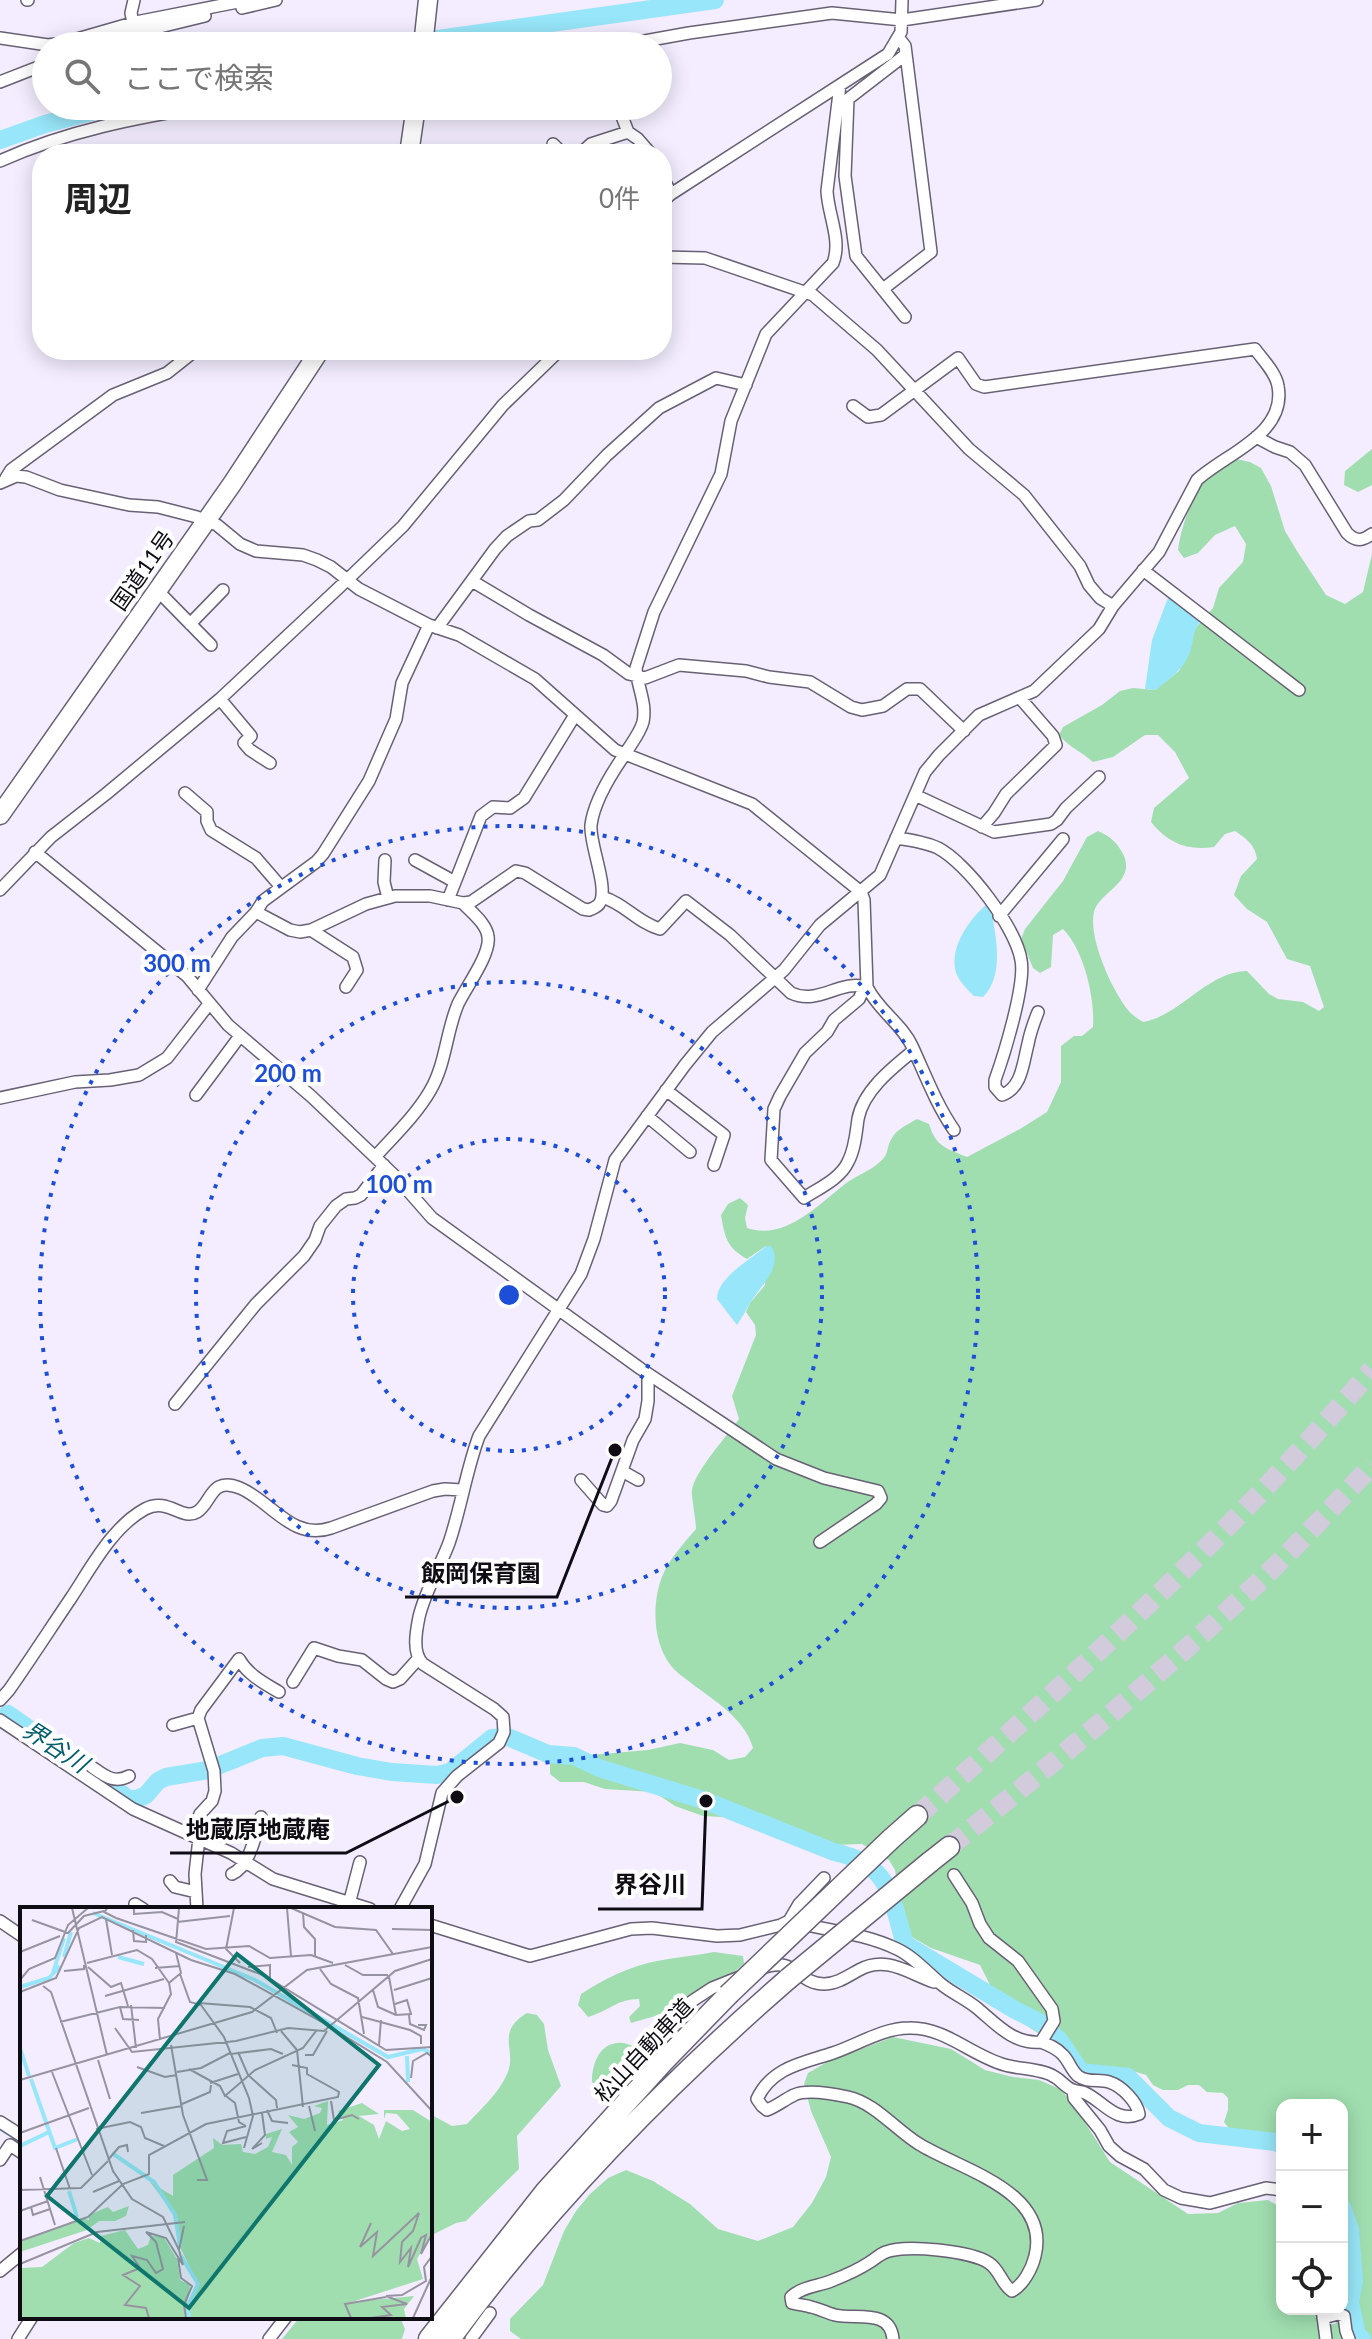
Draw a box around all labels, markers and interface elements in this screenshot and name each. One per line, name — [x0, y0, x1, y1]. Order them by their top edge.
search box — [32, 32, 672, 120]
icon: search — [60, 54, 104, 98]
text: ここで検索 — [124, 59, 274, 95]
text: 周辺 — [64, 177, 132, 218]
text: 0件 — [599, 182, 640, 214]
street label: 国道11号 — [105, 525, 179, 615]
text: 300 m — [143, 948, 211, 977]
text: 200 m — [254, 1058, 322, 1087]
text: 100 m — [365, 1169, 433, 1198]
centre of rings — [495, 1281, 523, 1309]
callout: 飯岡保育園 — [405, 1549, 557, 1597]
text: 飯岡保育園 — [421, 1558, 541, 1587]
water label: 界谷川 — [18, 1714, 97, 1779]
callout: 地蔵原地蔵庵 — [170, 1805, 346, 1853]
text: 地蔵原地蔵庵 — [186, 1814, 330, 1843]
callout: 界谷川 — [598, 1861, 702, 1909]
text: 界谷川 — [614, 1869, 686, 1898]
inset map — [20, 1907, 432, 2319]
street label: 松山自動車道 — [588, 1993, 698, 2107]
map controls — [1276, 2099, 1348, 2315]
button: + — [1276, 2099, 1348, 2171]
button: − — [1276, 2171, 1348, 2243]
button: locate — [1276, 2243, 1348, 2315]

